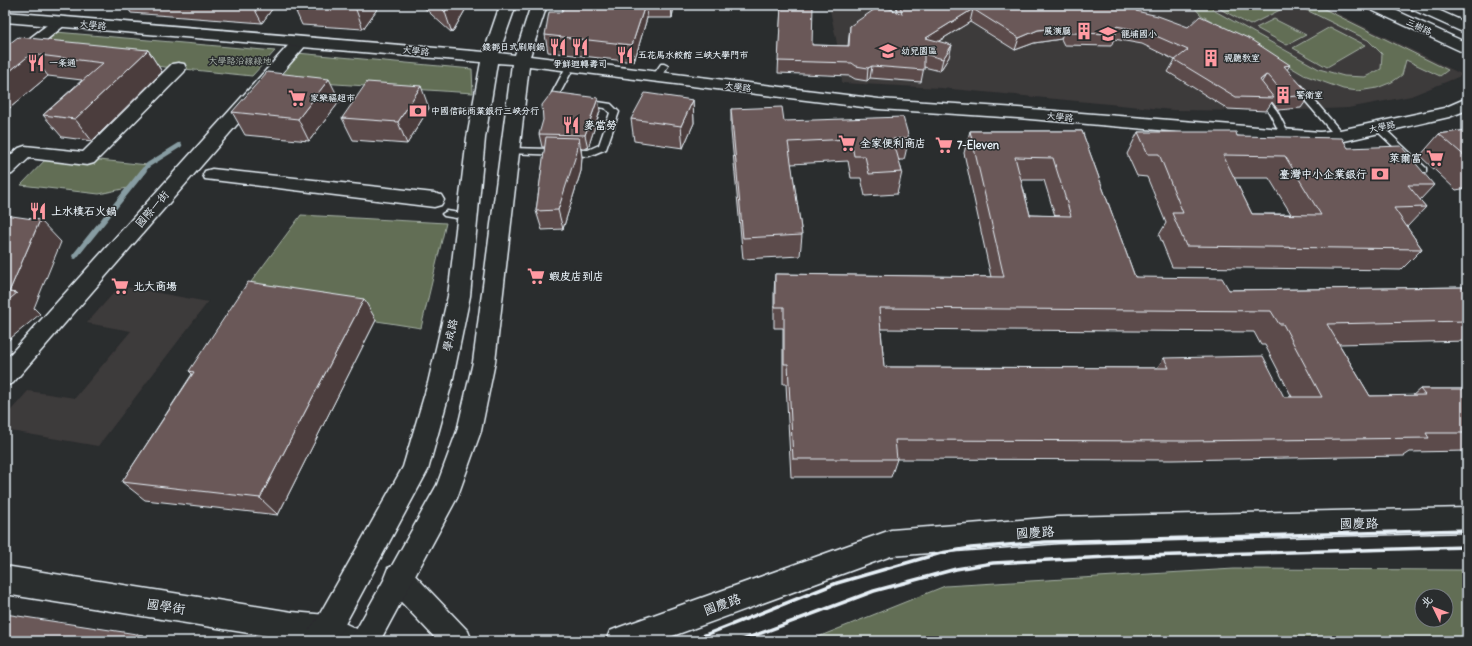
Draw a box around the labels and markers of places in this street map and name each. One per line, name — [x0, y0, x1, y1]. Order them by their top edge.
building icon: 展演廳 — [1074, 21, 1094, 41]
school or university icon: 龍埔國小 — [1098, 24, 1118, 44]
place label: 展演廳 — [1044, 25, 1071, 36]
place label: 龍埔國小 — [1121, 28, 1157, 39]
restaurant icon: 錢都日式刷刷鍋 — [548, 37, 568, 57]
restaurant icon: 爭鮮迴轉壽司 — [570, 37, 590, 57]
place label: 錢都日式刷刷鍋 — [482, 41, 545, 52]
school or university icon: 幼兒園區 — [878, 41, 898, 61]
restaurant icon: 五花馬水餃館 三峽大學門市 — [615, 45, 635, 65]
place label: 幼兒園區 — [901, 45, 937, 56]
building icon: 視聽教室 — [1201, 48, 1221, 68]
place label: 五花馬水餃館 三峽大學門市 — [638, 49, 748, 60]
place label: 視聽教室 — [1224, 52, 1260, 63]
restaurant icon: 一条通 — [26, 53, 46, 73]
place label: 一条通 — [49, 57, 76, 68]
place label: 爭鮮迴轉壽司 — [553, 58, 607, 69]
building icon: 警衛室 — [1273, 85, 1293, 105]
supermarket icon: 家樂福超市 — [287, 88, 307, 108]
place label: 警衛室 — [1296, 89, 1323, 100]
place label: 家樂福超市 — [310, 92, 355, 103]
bank icon: 中國信託商業銀行三峽分行 — [408, 101, 428, 121]
place label: 中國信託商業銀行三峽分行 — [431, 105, 539, 116]
restaurant icon: 麥當勞 — [561, 115, 581, 135]
place label: 麥當勞 — [584, 118, 617, 132]
supermarket icon: 全家便利商店 — [837, 133, 857, 153]
supermarket icon: 7-Eleven — [934, 135, 954, 155]
place label: 全家便利商店 — [860, 136, 926, 150]
place label: 7-Eleven — [957, 138, 1000, 152]
supermarket icon: 萊爾富 — [1425, 148, 1445, 168]
place label: 萊爾富 — [1389, 151, 1422, 165]
bank icon: 臺灣中小企業銀行 — [1370, 164, 1390, 184]
place label: 臺灣中小企業銀行 — [1279, 167, 1367, 181]
restaurant icon: 上水樸石火鍋 — [28, 201, 48, 221]
place label: 上水樸石火鍋 — [51, 204, 117, 218]
supermarket icon: 蝦皮店到店 — [526, 266, 546, 286]
place label: 蝦皮店到店 — [549, 269, 604, 283]
supermarket icon: 北大商場 — [110, 276, 130, 296]
place label: 北大商場 — [133, 279, 177, 293]

